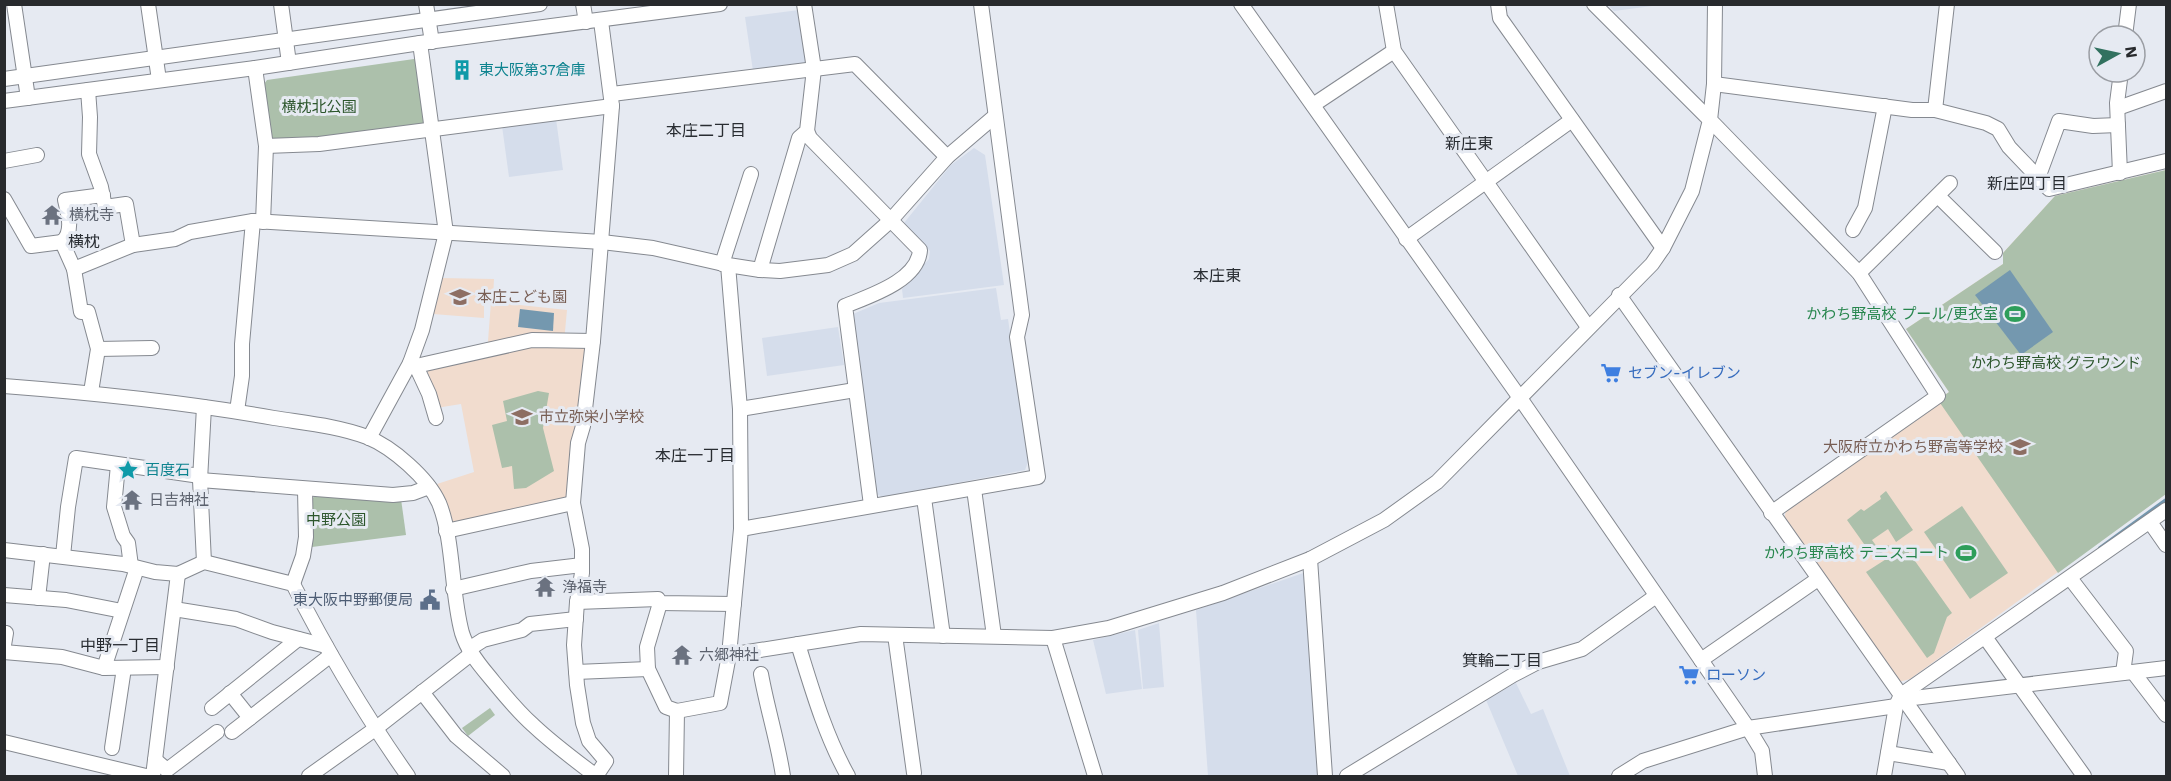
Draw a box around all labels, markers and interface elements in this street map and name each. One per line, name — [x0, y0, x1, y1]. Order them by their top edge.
north arrow — [2087, 24, 2147, 84]
text: N — [2121, 45, 2142, 59]
building icon: 東大阪第37倉庫 — [450, 58, 474, 82]
place label: 東大阪第37倉庫 — [479, 61, 586, 79]
park label: 横枕北公園 — [281, 98, 357, 116]
district label: 本庄二丁目 — [666, 121, 746, 140]
district label: 新庄東 — [1445, 134, 1493, 153]
district label: 新庄四丁目 — [1987, 174, 2067, 193]
temple icon: 横枕寺 — [40, 203, 64, 227]
place label: 横枕寺 — [69, 206, 114, 224]
district label: 横枕 — [68, 232, 100, 251]
district label: 本庄東 — [1193, 266, 1241, 285]
school or university icon: 本庄こども園 — [448, 285, 472, 309]
place label: 本庄こども園 — [477, 288, 567, 306]
sports icon: かわち野高校 プール/更衣室 — [2003, 302, 2027, 326]
place label: かわち野高校 プール/更衣室 — [1806, 305, 1998, 323]
park label: かわち野高校 グラウンド — [1971, 354, 2141, 372]
supermarket icon: セブン-イレブン — [1599, 361, 1623, 385]
place label: セブン-イレブン — [1628, 364, 1741, 382]
school or university icon: 市立弥栄小学校 — [510, 405, 534, 429]
place label: 市立弥栄小学校 — [539, 408, 644, 426]
school or university icon: 大阪府立かわち野高等学校 — [2008, 435, 2032, 459]
place label: 大阪府立かわち野高等学校 — [1823, 438, 2003, 456]
district label: 本庄一丁目 — [655, 446, 735, 465]
place icon: 百度石 — [116, 458, 140, 482]
place label: 百度石 — [145, 461, 190, 479]
temple icon: 日吉神社 — [120, 488, 144, 512]
place label: 日吉神社 — [149, 491, 209, 509]
park label: 中野公園 — [306, 511, 366, 529]
sports icon: かわち野高校 テニスコート — [1954, 541, 1978, 565]
place label: かわち野高校 テニスコート — [1764, 544, 1949, 562]
temple icon: 浄福寺 — [533, 575, 557, 599]
place label: 浄福寺 — [562, 578, 607, 596]
public building icon: 東大阪中野郵便局 — [418, 588, 442, 612]
place label: 東大阪中野郵便局 — [293, 591, 413, 609]
district label: 中野一丁目 — [80, 636, 160, 655]
temple icon: 六郷神社 — [670, 643, 694, 667]
place label: 六郷神社 — [699, 646, 759, 664]
district label: 箕輪二丁目 — [1462, 651, 1542, 670]
supermarket icon: ローソン — [1677, 663, 1701, 687]
place label: ローソン — [1706, 666, 1766, 684]

